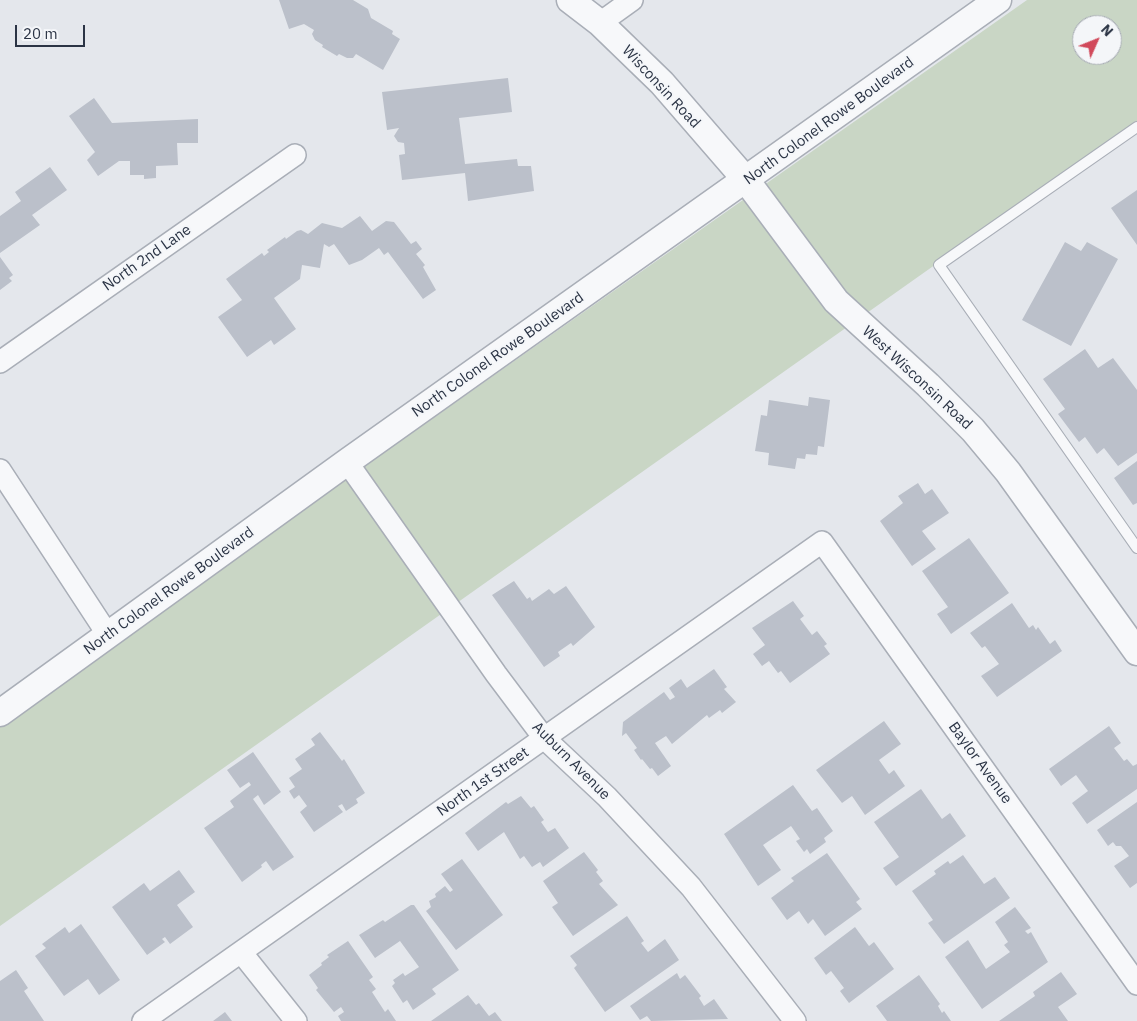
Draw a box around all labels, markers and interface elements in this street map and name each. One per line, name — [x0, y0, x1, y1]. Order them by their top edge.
scale bar — [18, 15, 88, 47]
north arrow — [1072, 15, 1122, 65]
text: N — [1097, 20, 1117, 40]
text: 20 m — [23, 24, 58, 43]
street label: Wisconsin Road — [618, 42, 704, 132]
street label: North Colonel Rowe Boulevard — [741, 53, 917, 189]
street label: North 2nd Lane — [99, 221, 195, 295]
street label: North Colonel Rowe Boulevard — [409, 289, 587, 421]
street label: West Wisconsin Road — [858, 322, 976, 434]
street label: North Colonel Rowe Boulevard — [81, 523, 257, 659]
street label: Auburn Avenue — [528, 718, 614, 804]
street label: Baylor Avenue — [944, 719, 1016, 807]
street label: North 1st Street — [434, 744, 532, 820]

